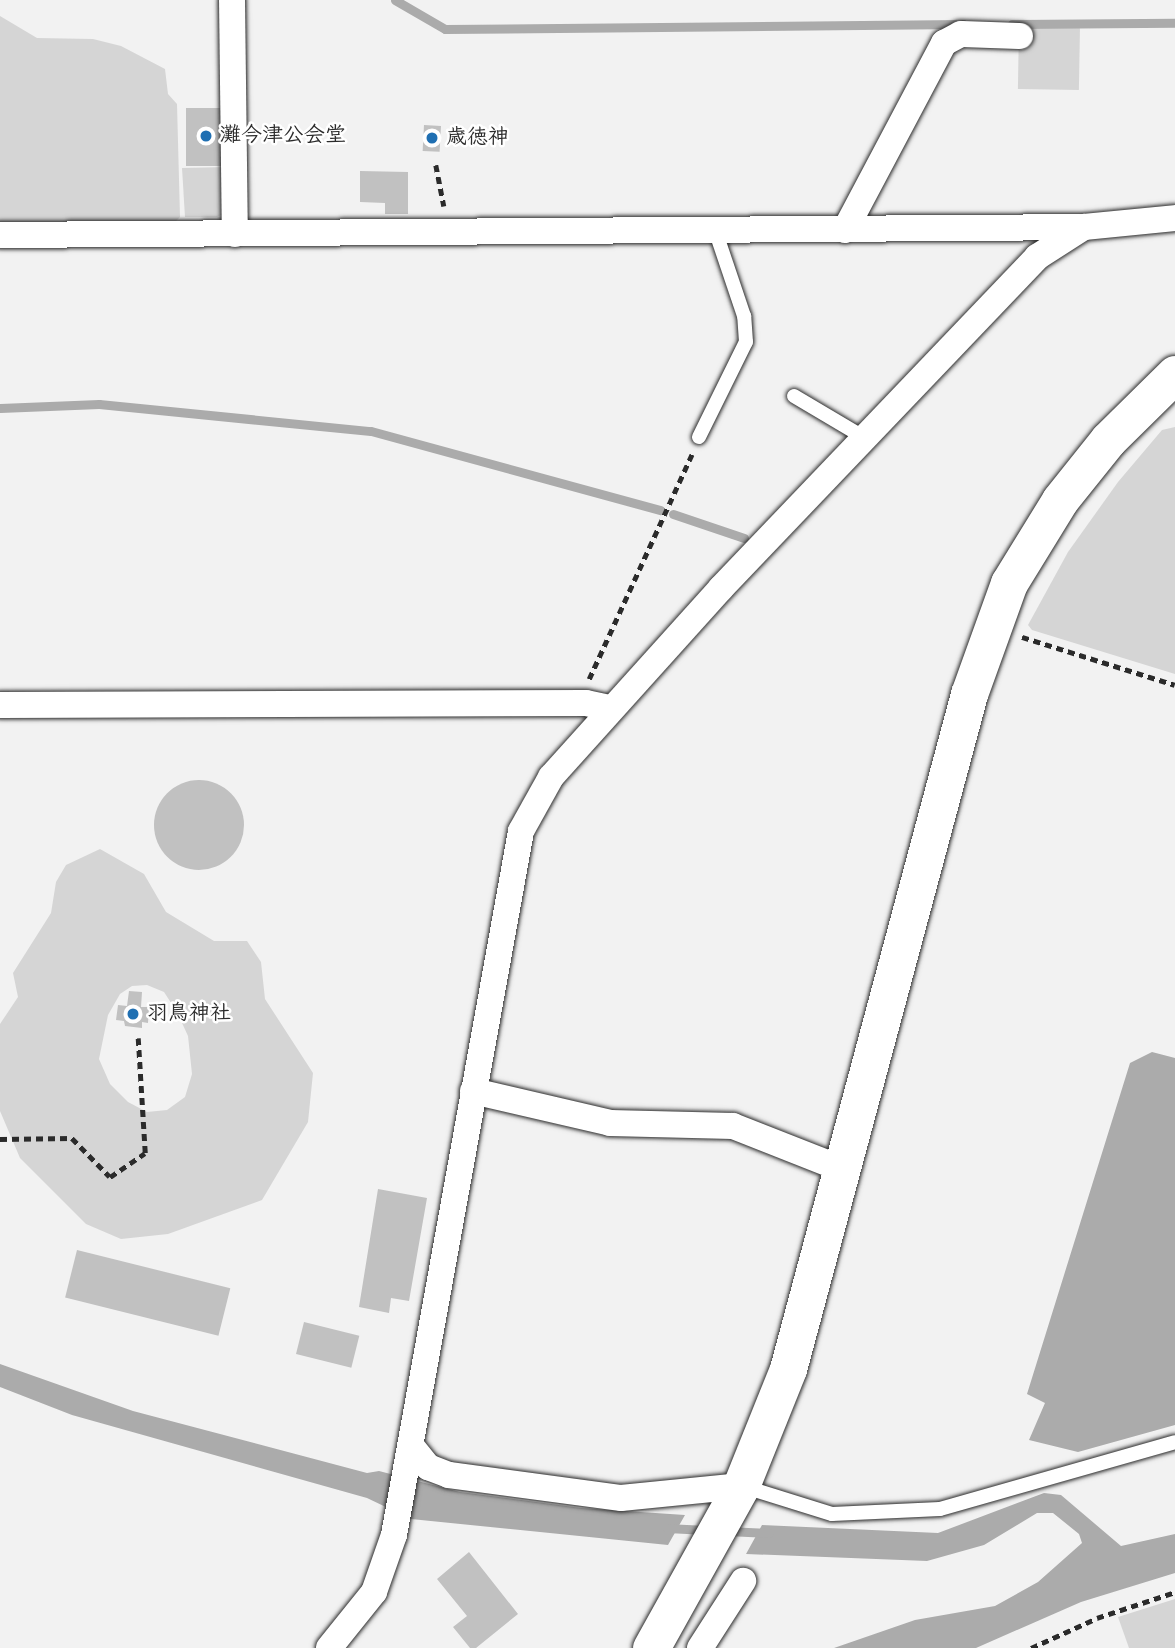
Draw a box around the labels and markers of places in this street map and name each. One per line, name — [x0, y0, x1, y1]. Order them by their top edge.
place label: 灘今津公会堂 — [220, 123, 346, 149]
place label: 歳徳神 — [446, 125, 509, 151]
marker: 灘今津公会堂 — [198, 128, 214, 144]
marker: 歳徳神 — [424, 130, 440, 146]
place label: 羽鳥神社 — [147, 1001, 231, 1027]
marker: 羽鳥神社 — [125, 1006, 141, 1022]

